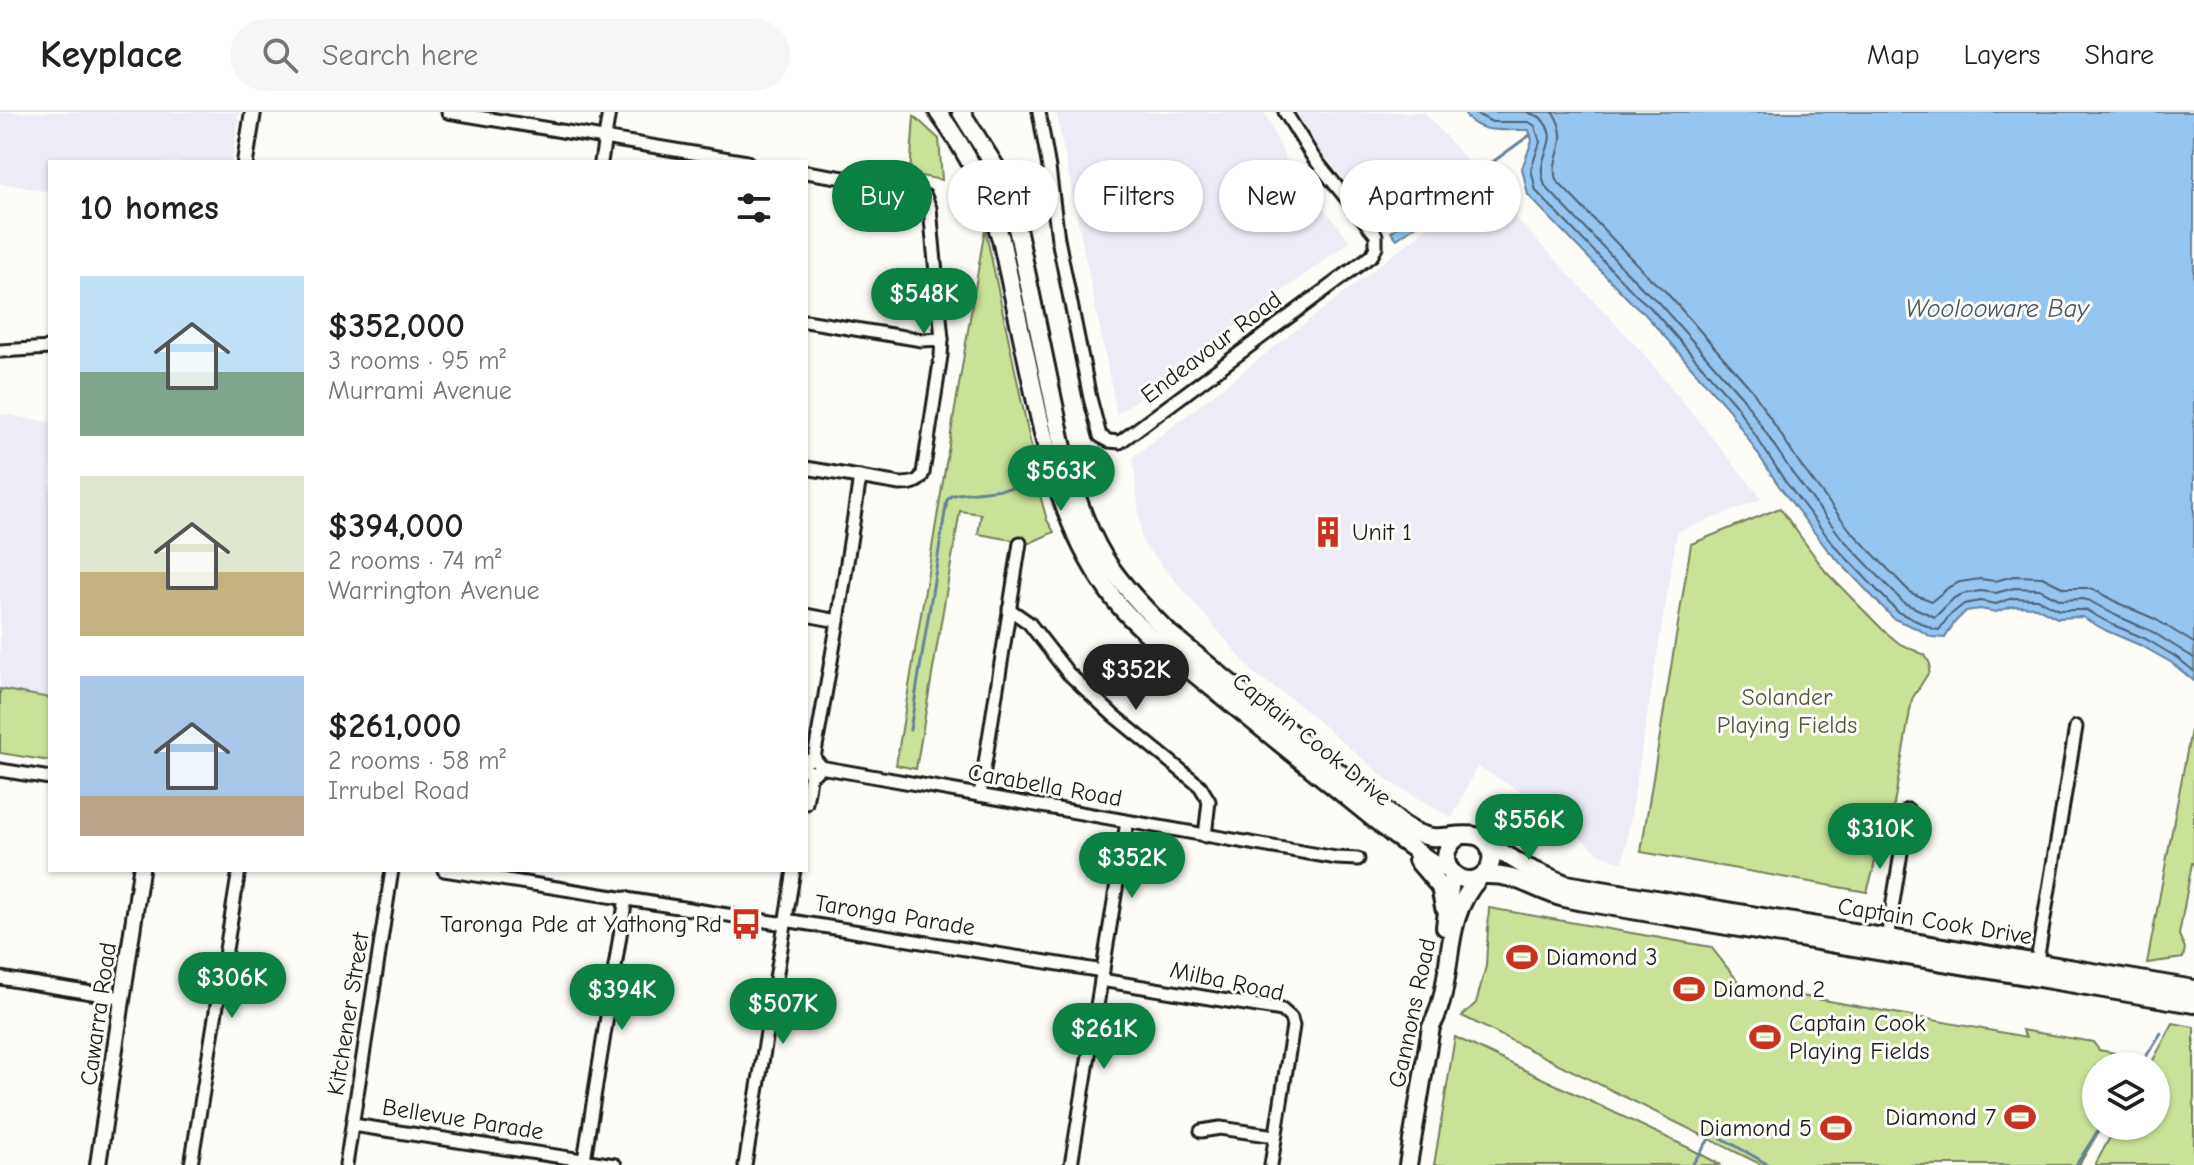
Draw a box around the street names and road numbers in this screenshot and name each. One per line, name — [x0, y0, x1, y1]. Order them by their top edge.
street label: Endeavour Road — [1135, 285, 1287, 409]
street label: Captain Cook Drive — [1227, 666, 1397, 812]
street label: Carabella Road — [966, 758, 1124, 812]
street label: Taronga Parade — [813, 889, 977, 941]
street label: Captain Cook Drive — [1836, 892, 2034, 950]
street label: Kitchener Street — [321, 929, 375, 1097]
street label: Gannons Road — [1383, 936, 1441, 1090]
street label: Cawarra Road — [74, 941, 122, 1087]
street label: Milba Road — [1167, 955, 1287, 1007]
street label: Bellevue Parade — [380, 1092, 546, 1146]

